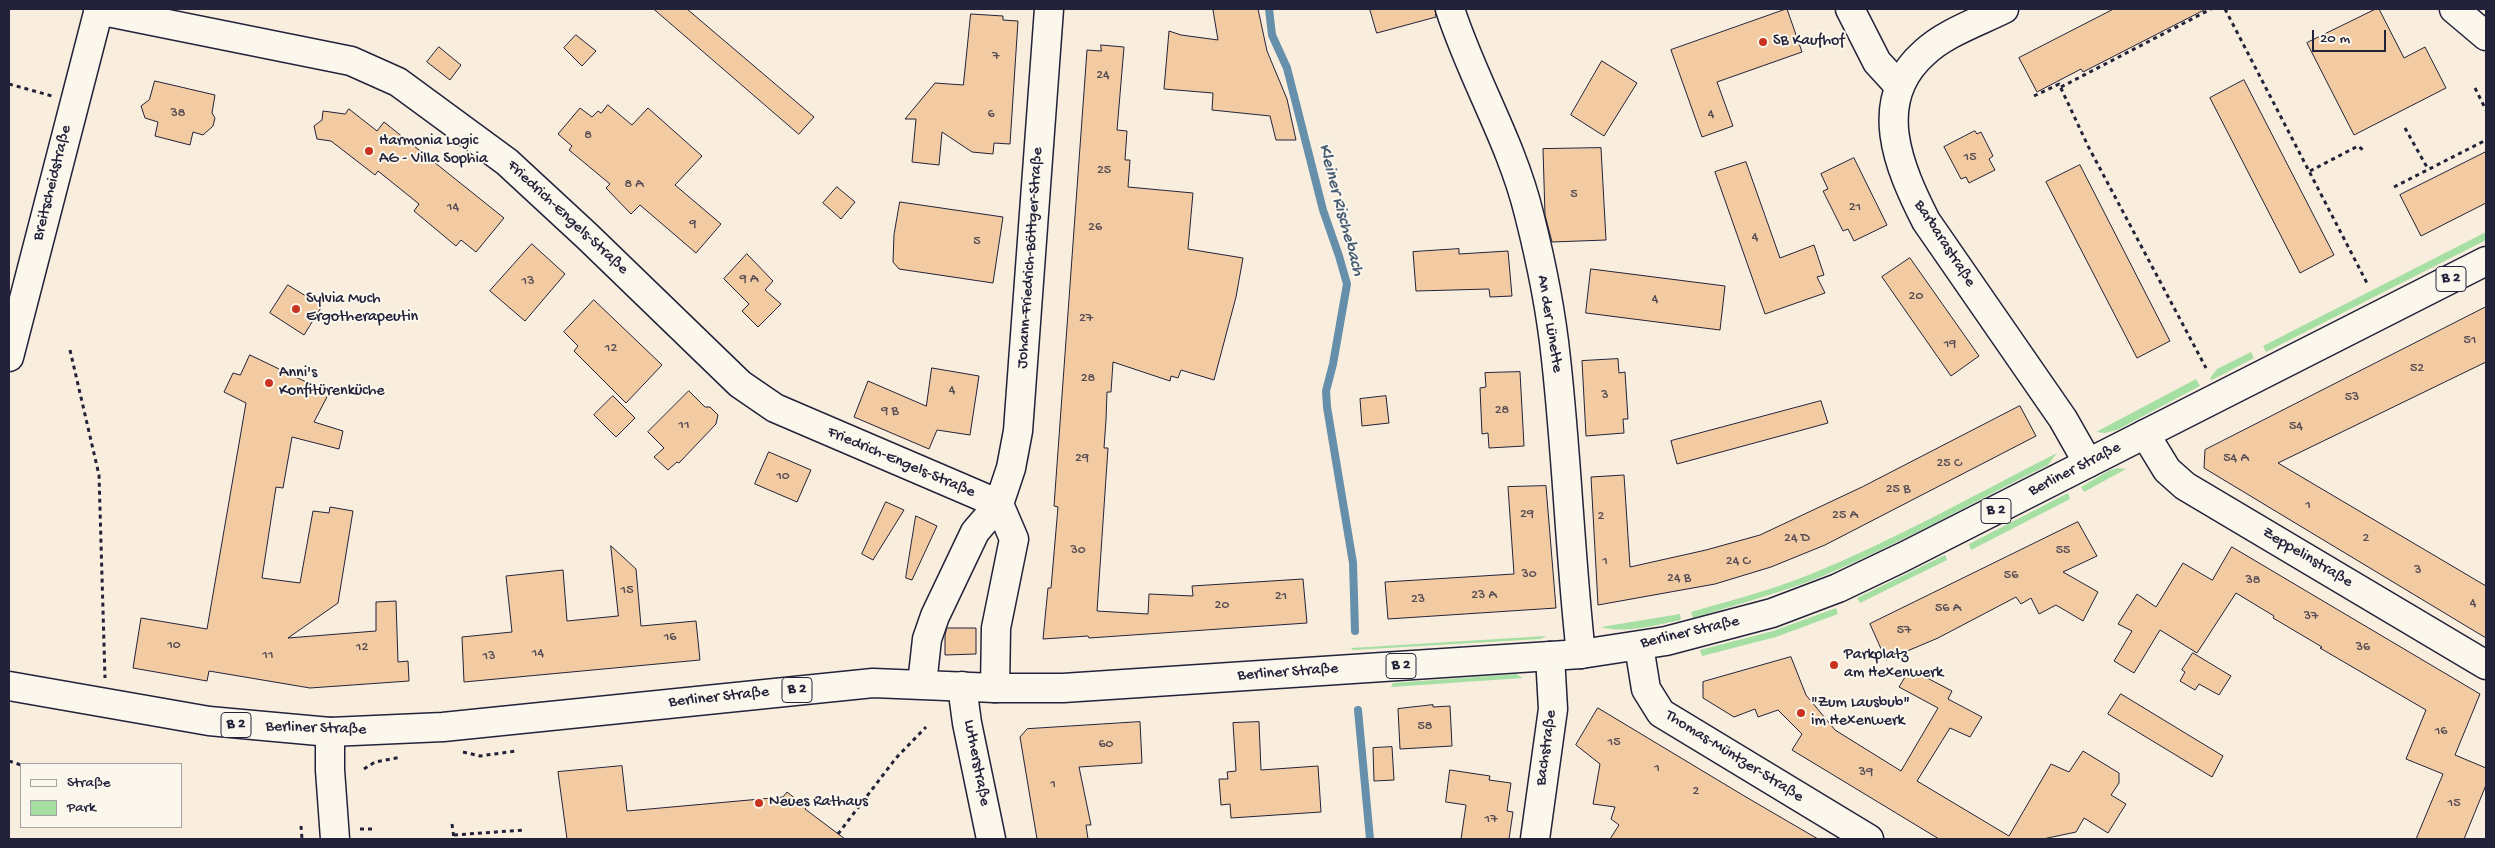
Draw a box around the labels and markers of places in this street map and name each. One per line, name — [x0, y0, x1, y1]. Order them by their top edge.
place label: SB Kaufhof — [1773, 32, 1844, 52]
marker: SB Kaufhof — [1757, 36, 1769, 48]
place label: Harmonia Logic AG - Villa Sophia — [379, 132, 488, 170]
marker: Harmonia Logic AG - Villa Sophia — [363, 145, 375, 157]
place label: Sylvia Much Ergotherapeutin — [306, 290, 418, 328]
marker: Sylvia Much Ergotherapeutin — [290, 303, 302, 315]
place label: Anni's Konfitürenküche — [279, 364, 385, 402]
marker: Anni's Konfitürenküche — [263, 377, 275, 389]
place label: Parkplatz am Hexenwerk — [1844, 646, 1943, 684]
marker: Parkplatz am Hexenwerk — [1828, 659, 1840, 671]
place label: "Zum Lausbub" im Hexenwerk — [1811, 694, 1910, 732]
marker: "Zum Lausbub" im Hexenwerk — [1795, 707, 1807, 719]
place label: Neues Rathaus — [769, 793, 868, 813]
marker: Neues Rathaus — [753, 797, 765, 809]

